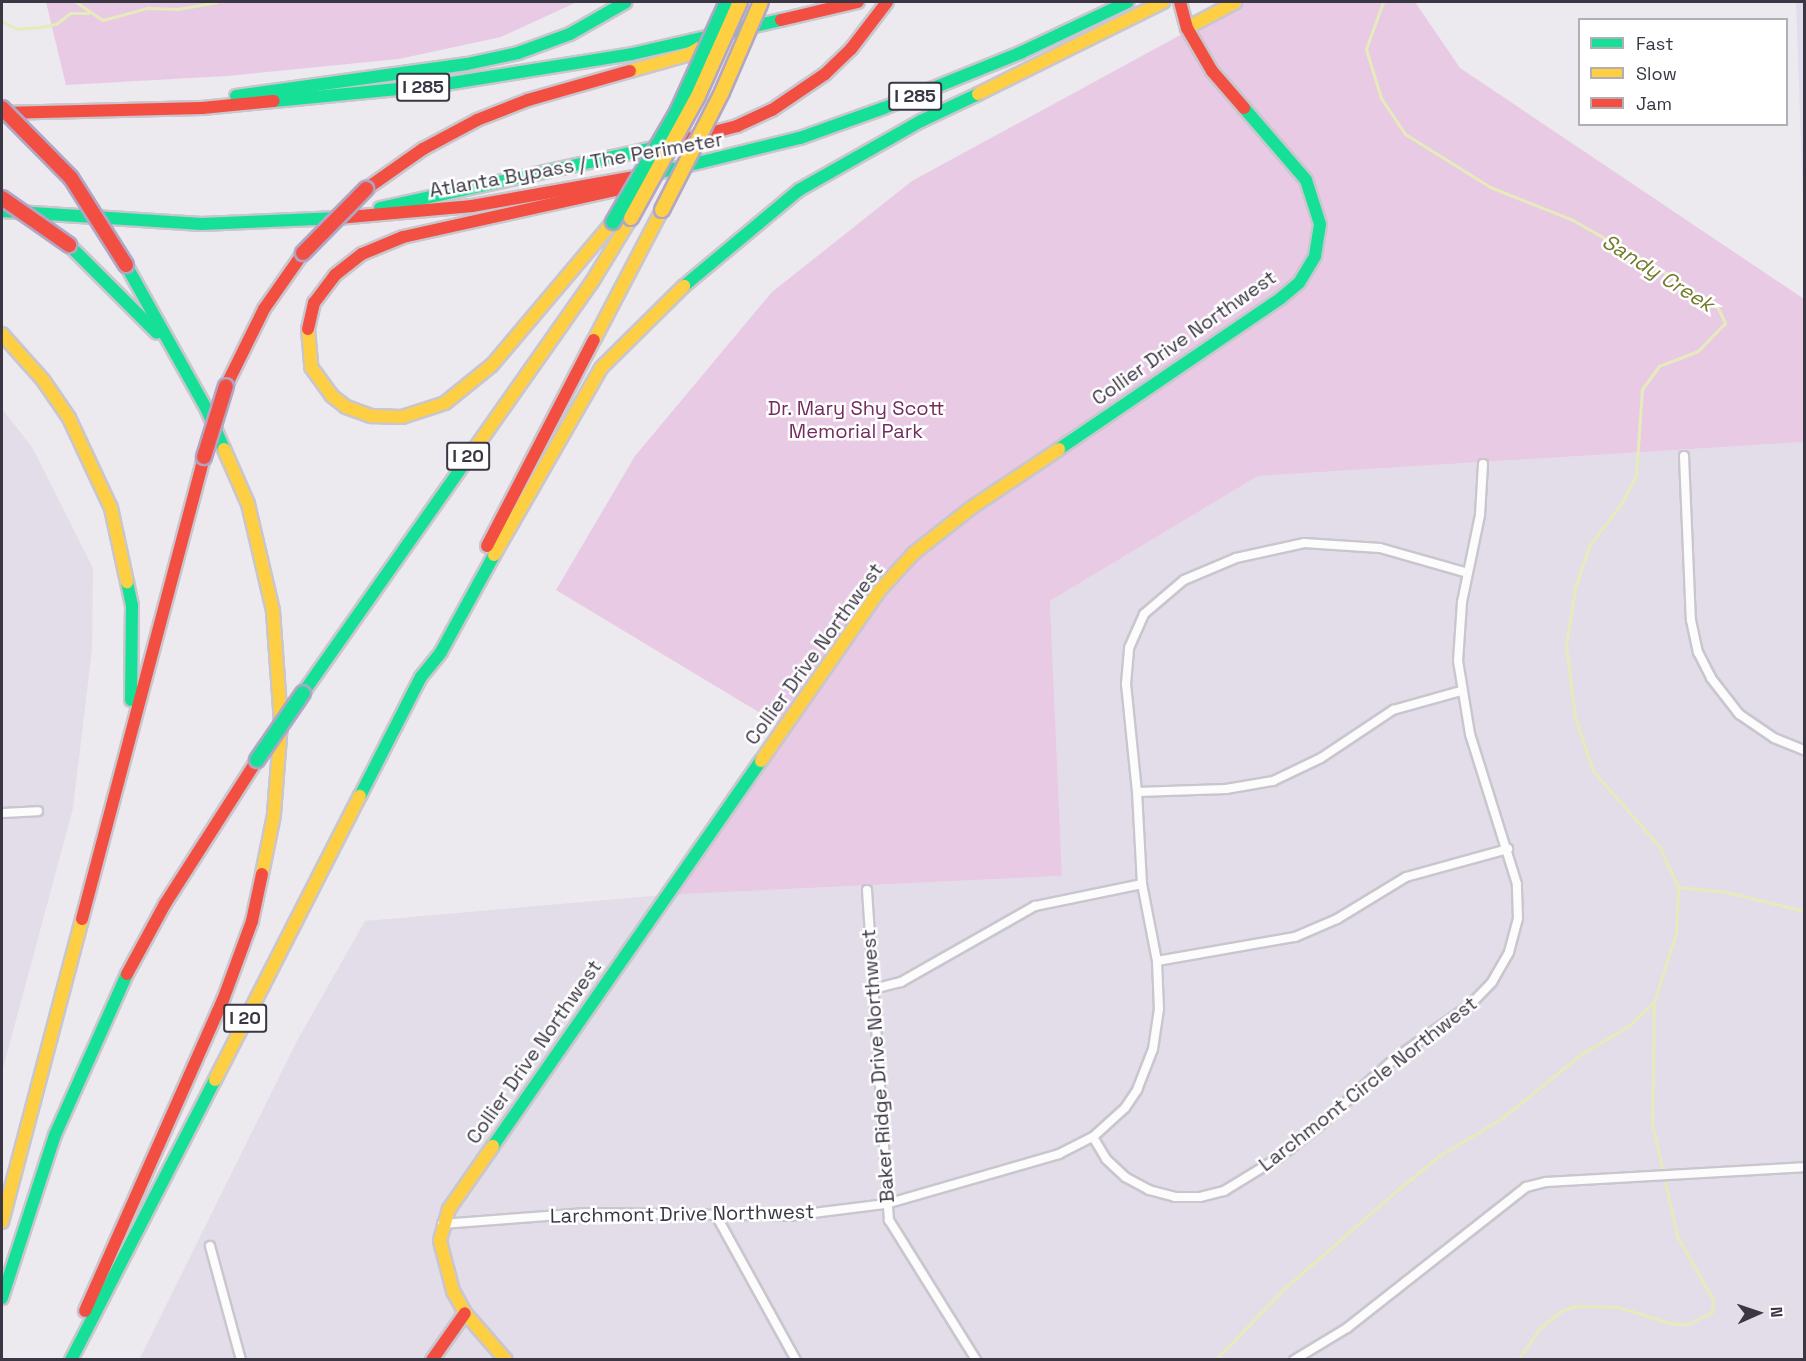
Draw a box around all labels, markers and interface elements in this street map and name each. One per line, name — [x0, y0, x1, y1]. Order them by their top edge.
legend — [1578, 18, 1788, 126]
text: Fast — [1636, 32, 1673, 55]
text: Slow — [1636, 62, 1677, 85]
road number: I 285 — [396, 72, 450, 102]
road number: I 285 — [888, 81, 942, 111]
text: Jam — [1636, 92, 1672, 115]
street label: Atlanta Bypass / The Perimeter — [427, 127, 725, 203]
water label: Sandy Creek — [1598, 229, 1718, 317]
street label: Collier Drive Northwest — [1087, 265, 1281, 411]
park label: Dr. Mary Shy Scott Memorial Park — [767, 396, 945, 443]
road number: I 20 — [446, 441, 490, 471]
street label: Collier Drive Northwest — [740, 558, 888, 750]
street label: Baker Ridge Drive Northwest — [856, 928, 900, 1204]
street label: Collier Drive Northwest — [461, 955, 607, 1149]
street label: Larchmont Circle Northwest — [1254, 991, 1482, 1177]
road number: I 20 — [222, 1003, 268, 1033]
street label: Larchmont Drive Northwest — [550, 1200, 814, 1228]
north arrow — [1728, 1283, 1788, 1343]
text: N — [1766, 1306, 1787, 1318]

